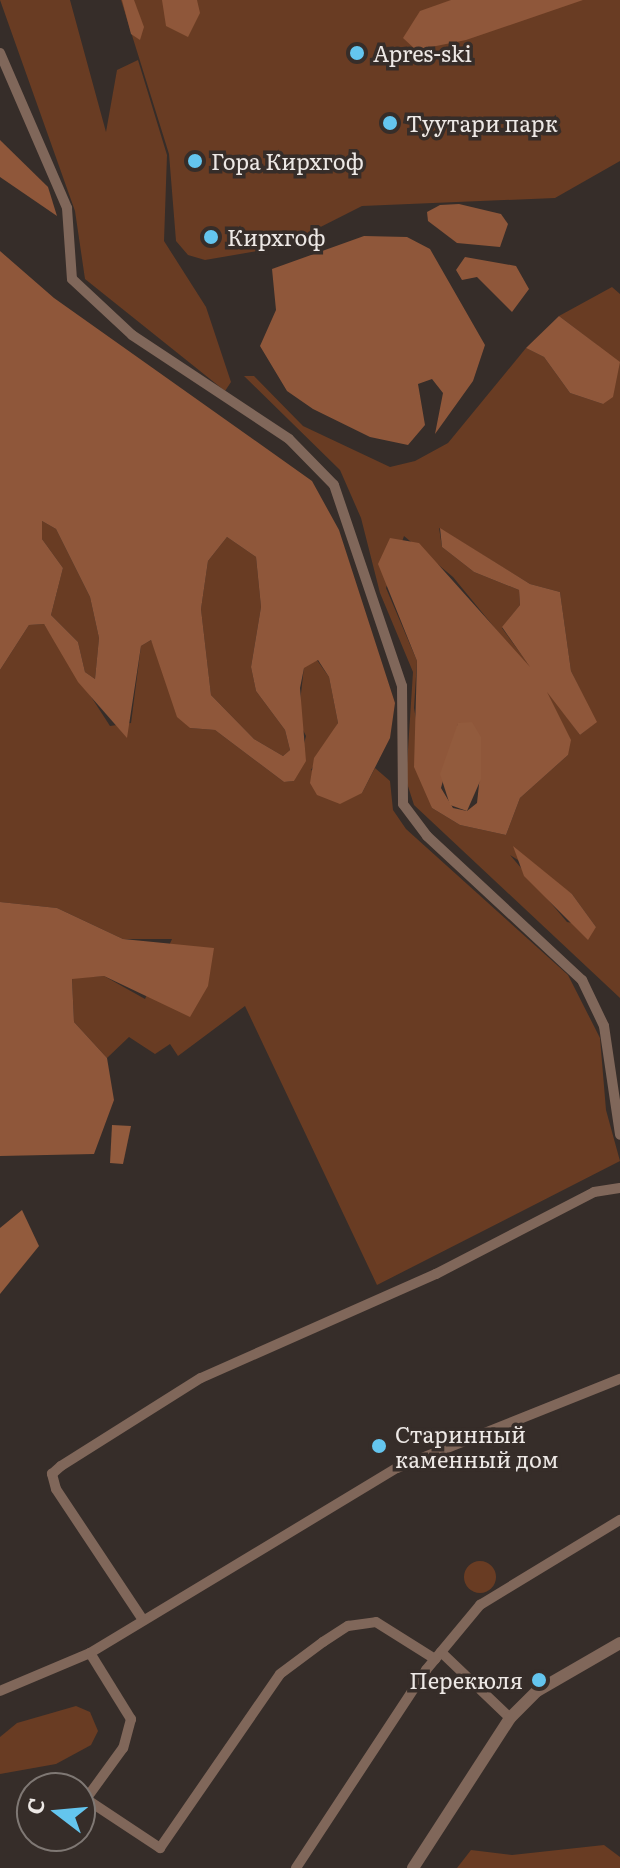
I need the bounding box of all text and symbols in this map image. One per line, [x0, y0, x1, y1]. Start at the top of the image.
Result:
place label: Apres-ski [373, 40, 472, 66]
marker: Apres-ski [348, 44, 366, 62]
place label: Туутари парк [406, 110, 558, 136]
marker: Туутари парк [381, 114, 399, 132]
place label: Гора Кирхгоф [211, 148, 364, 174]
marker: Гора Кирхгоф [186, 152, 204, 170]
place label: Кирхгоф [227, 224, 326, 250]
marker: Кирхгоф [202, 228, 220, 246]
place label: Старинный каменный дом [395, 1420, 559, 1472]
marker: Старинный каменный дом [370, 1437, 388, 1455]
place label: Перекюля [409, 1667, 523, 1693]
marker: Перекюля [530, 1671, 548, 1689]
north arrow [16, 1772, 96, 1852]
text: С [16, 1794, 52, 1818]

